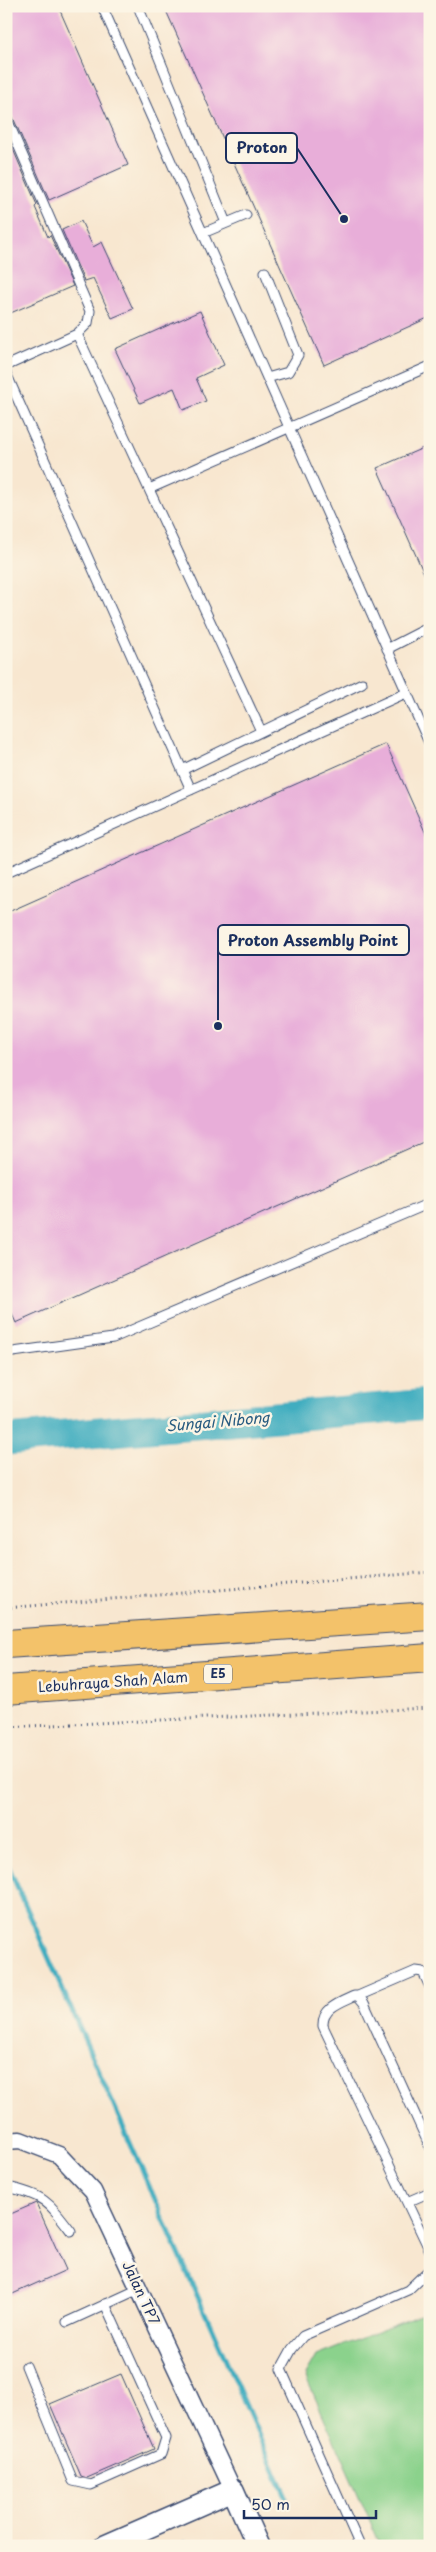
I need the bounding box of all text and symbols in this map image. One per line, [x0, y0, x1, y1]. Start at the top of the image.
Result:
callout: Proton [226, 133, 297, 163]
text: Proton [237, 135, 287, 158]
callout: Proton Assembly Point [218, 925, 409, 955]
text: Proton Assembly Point [228, 928, 398, 951]
water label: Sungai Nibong [165, 1404, 272, 1436]
road number: E5 [204, 1665, 232, 1684]
street label: Lebuhraya Shah Alam [37, 1666, 189, 1697]
street label: Jalan TP7 [117, 2257, 165, 2328]
scale bar [244, 2487, 376, 2519]
text: 50 m [251, 2492, 290, 2515]

